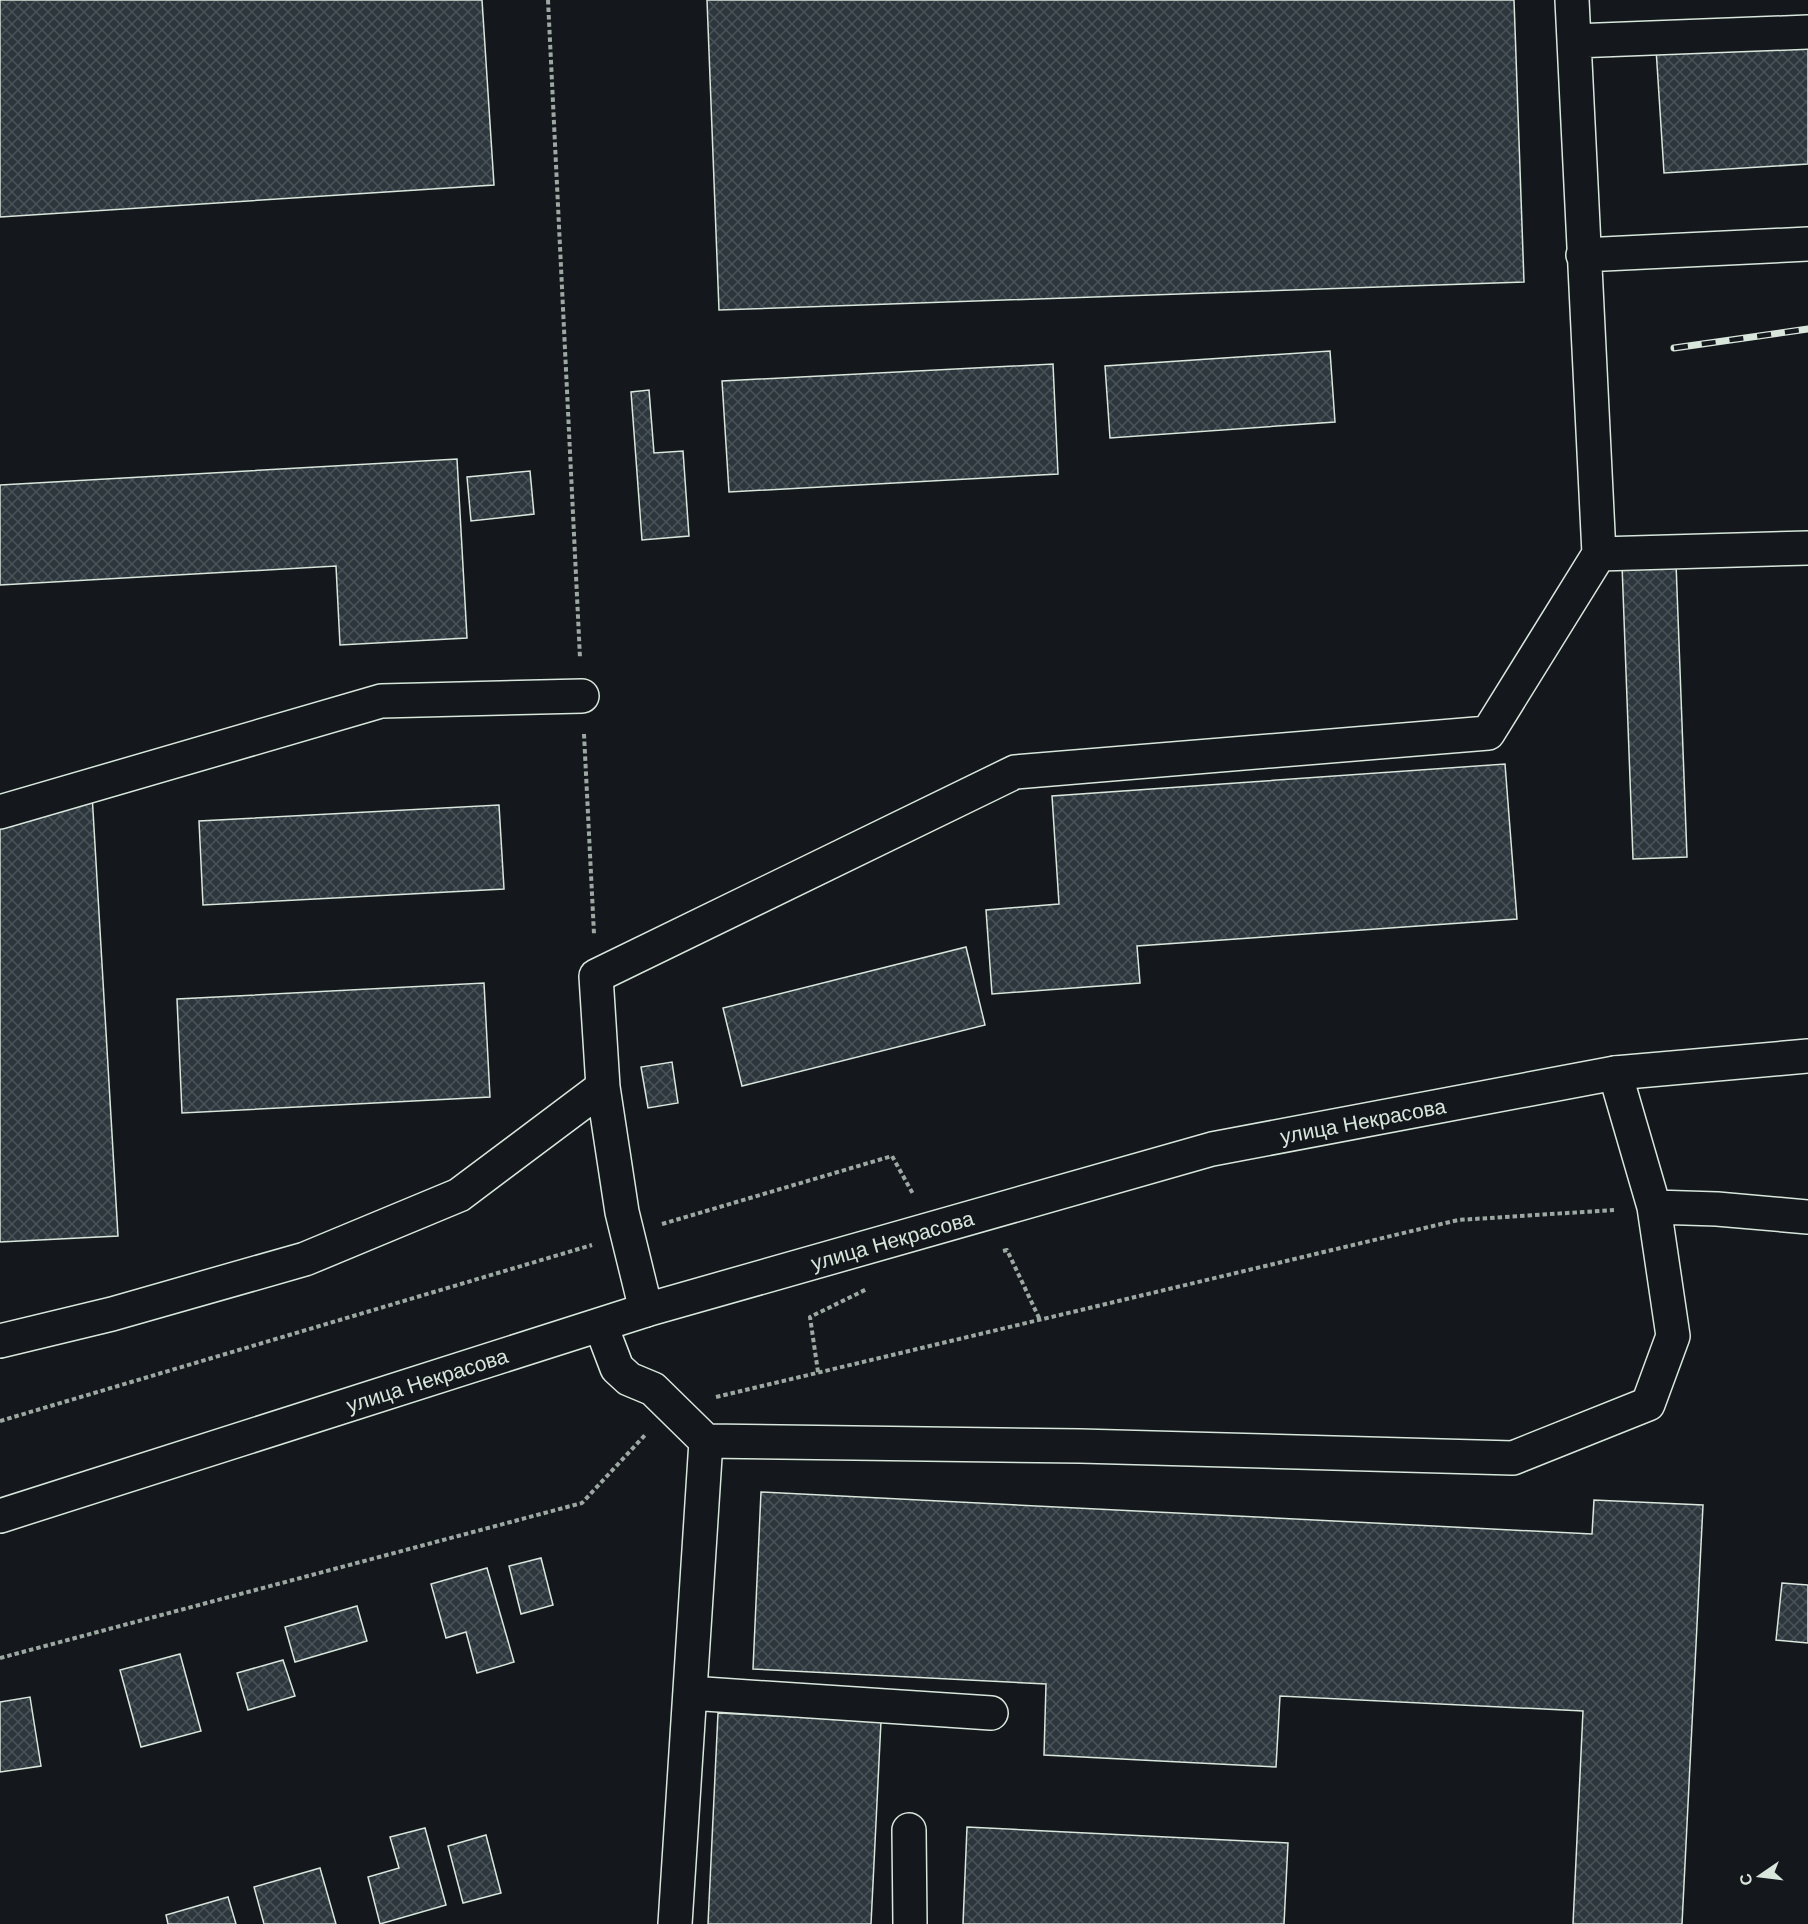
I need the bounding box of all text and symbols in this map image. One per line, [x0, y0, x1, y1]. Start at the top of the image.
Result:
street label: улица Некрасова [1278, 1094, 1448, 1147]
street label: улица Некрасова [808, 1206, 976, 1274]
street label: улица Некрасова [343, 1343, 511, 1416]
north arrow [1730, 1846, 1790, 1906]
text: С [1736, 1871, 1756, 1887]

